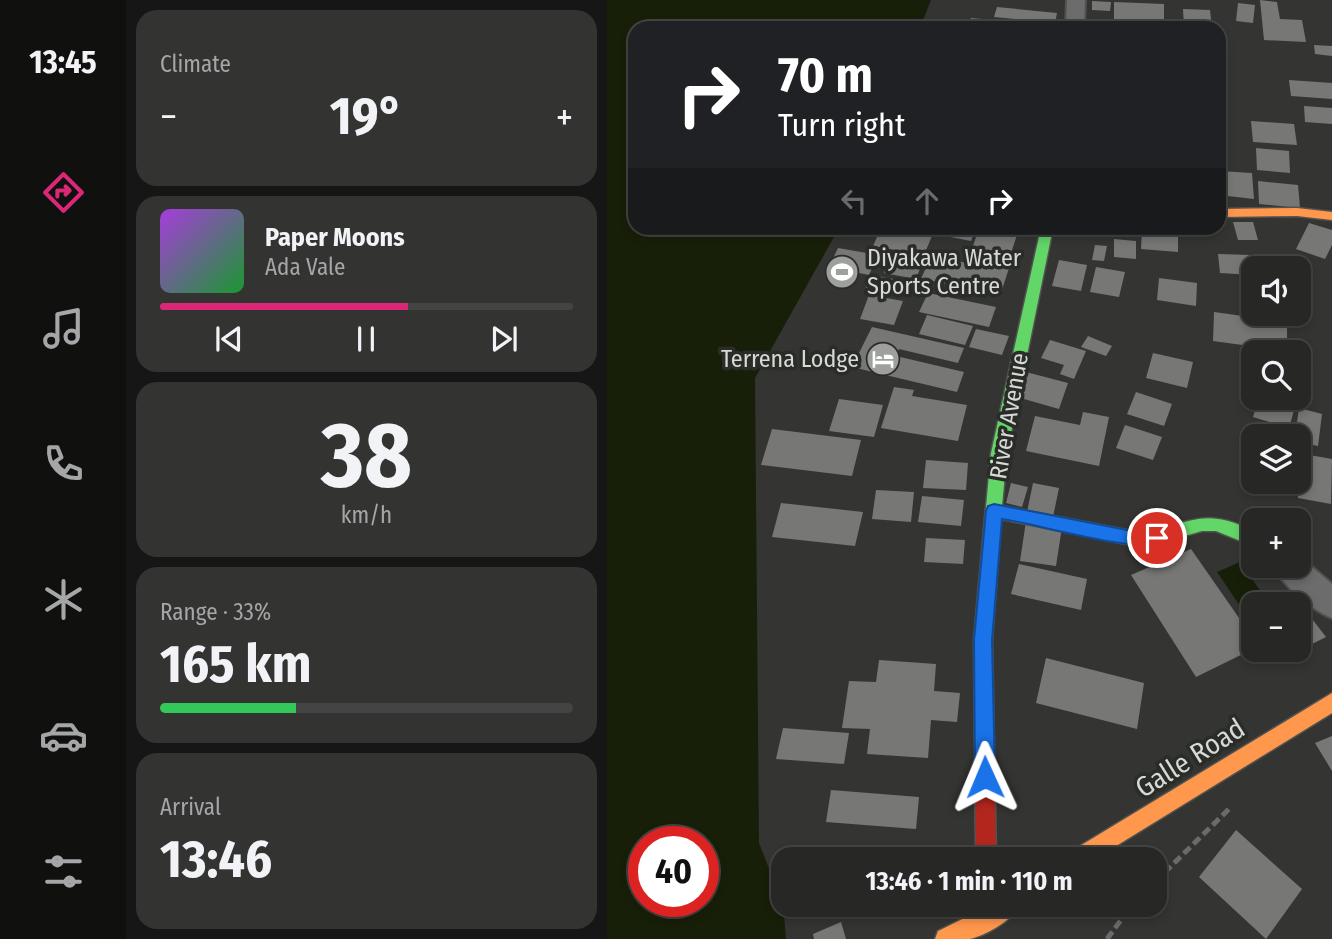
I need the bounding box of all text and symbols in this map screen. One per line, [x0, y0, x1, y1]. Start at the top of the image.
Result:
text: 13:45 [29, 43, 97, 81]
text: 70 m [778, 46, 873, 105]
icon: right [663, 49, 754, 140]
text: Climate [160, 50, 231, 78]
text: 19° [330, 85, 403, 148]
text: − [160, 94, 177, 140]
text: + [556, 94, 573, 140]
text: Turn right [778, 106, 905, 144]
icon: directions [39, 168, 88, 217]
icon: left [835, 182, 873, 220]
icon: ahead [908, 182, 946, 220]
icon: right [981, 182, 1019, 220]
text: Paper Moons [265, 222, 405, 253]
place label: Diyakawa Water Sports Centre [867, 244, 1022, 300]
text: Ada Vale [265, 253, 345, 281]
sports icon: Diyakawa Water Sports Centre [823, 253, 861, 291]
map controls [1241, 256, 1311, 662]
button: sound [1241, 256, 1311, 326]
icon: music [39, 304, 88, 353]
icon: previous [210, 320, 248, 358]
icon: pause [347, 320, 385, 358]
icon: next [485, 320, 523, 358]
hotel icon: Terrena Lodge [864, 340, 902, 378]
button: search [1241, 340, 1311, 410]
place label: Terrena Lodge [721, 345, 859, 373]
street label: River Avenue [984, 351, 1034, 481]
text: 38 [321, 401, 412, 510]
button: layers [1241, 424, 1311, 494]
icon: phone [39, 439, 88, 488]
text: km/h [341, 501, 392, 529]
pin [1127, 508, 1187, 568]
button: + [1241, 508, 1311, 578]
icon: arrive [1138, 519, 1176, 557]
icon: climate [39, 575, 88, 624]
button: − [1241, 592, 1311, 662]
text: Range · 33% [160, 598, 271, 626]
text: 165 km [160, 633, 311, 696]
icon: car [39, 711, 88, 760]
street label: Galle Road [1129, 712, 1251, 804]
position arrow [948, 740, 1022, 814]
text: Arrival [160, 793, 221, 821]
speed limit sign: 40 [628, 826, 719, 917]
text: 13:46 [160, 828, 272, 891]
icon: filters [39, 847, 88, 896]
text: 13:46 · 1 min · 110 m [865, 866, 1073, 897]

